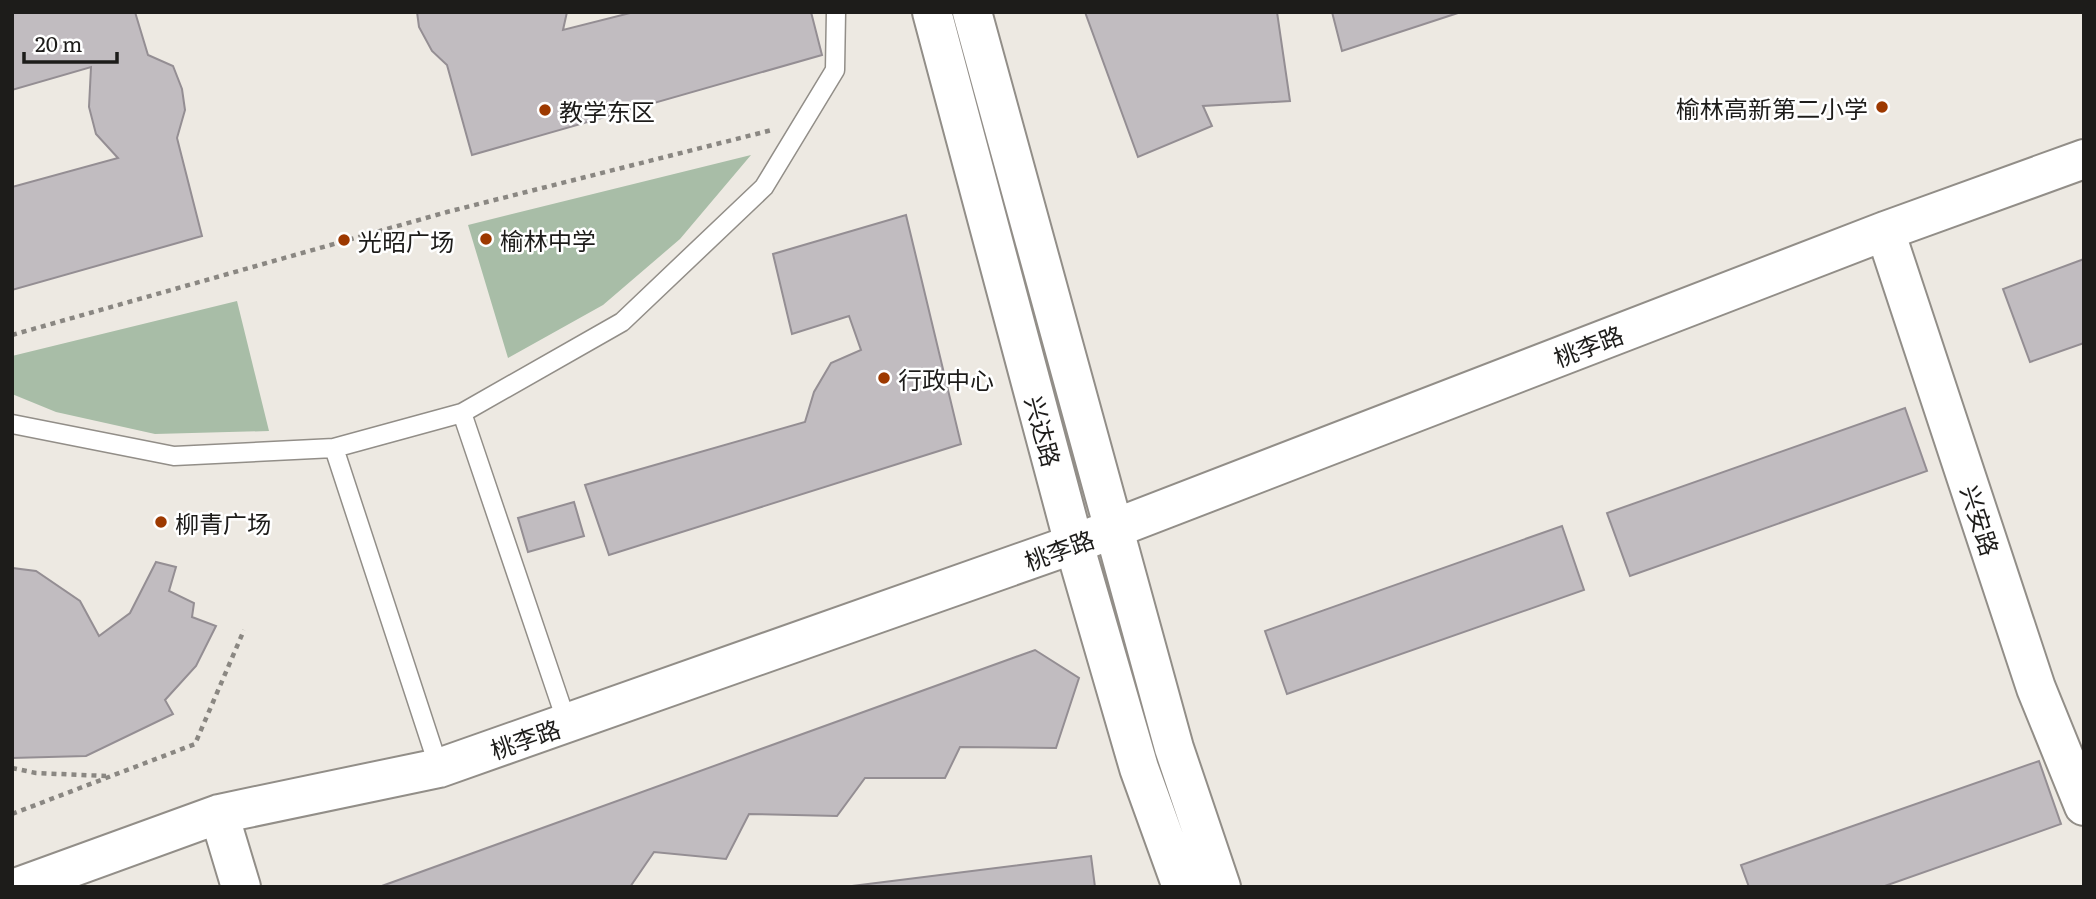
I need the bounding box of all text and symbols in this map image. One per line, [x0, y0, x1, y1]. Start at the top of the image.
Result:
scale bar [24, 21, 117, 65]
text: 20 m [35, 27, 82, 58]
place label: 榆林高新第二小学 [1676, 90, 1868, 125]
place label: 教学东区 [559, 93, 655, 128]
marker: 榆林高新第二小学 [1874, 99, 1890, 115]
marker: 教学东区 [537, 102, 553, 118]
place label: 榆林中学 [500, 222, 596, 257]
place label: 光昭广场 [358, 223, 454, 258]
marker: 榆林中学 [478, 231, 494, 247]
marker: 光昭广场 [336, 232, 352, 248]
street label: 桃李路 [1548, 316, 1628, 374]
place label: 行政中心 [898, 361, 994, 396]
marker: 行政中心 [876, 370, 892, 386]
street label: 兴达路 [1018, 392, 1070, 470]
street label: 兴安路 [1953, 480, 2009, 560]
place label: 柳青广场 [175, 505, 271, 540]
marker: 柳青广场 [153, 514, 169, 530]
street label: 桃李路 [1019, 520, 1099, 578]
street label: 桃李路 [485, 710, 565, 766]

